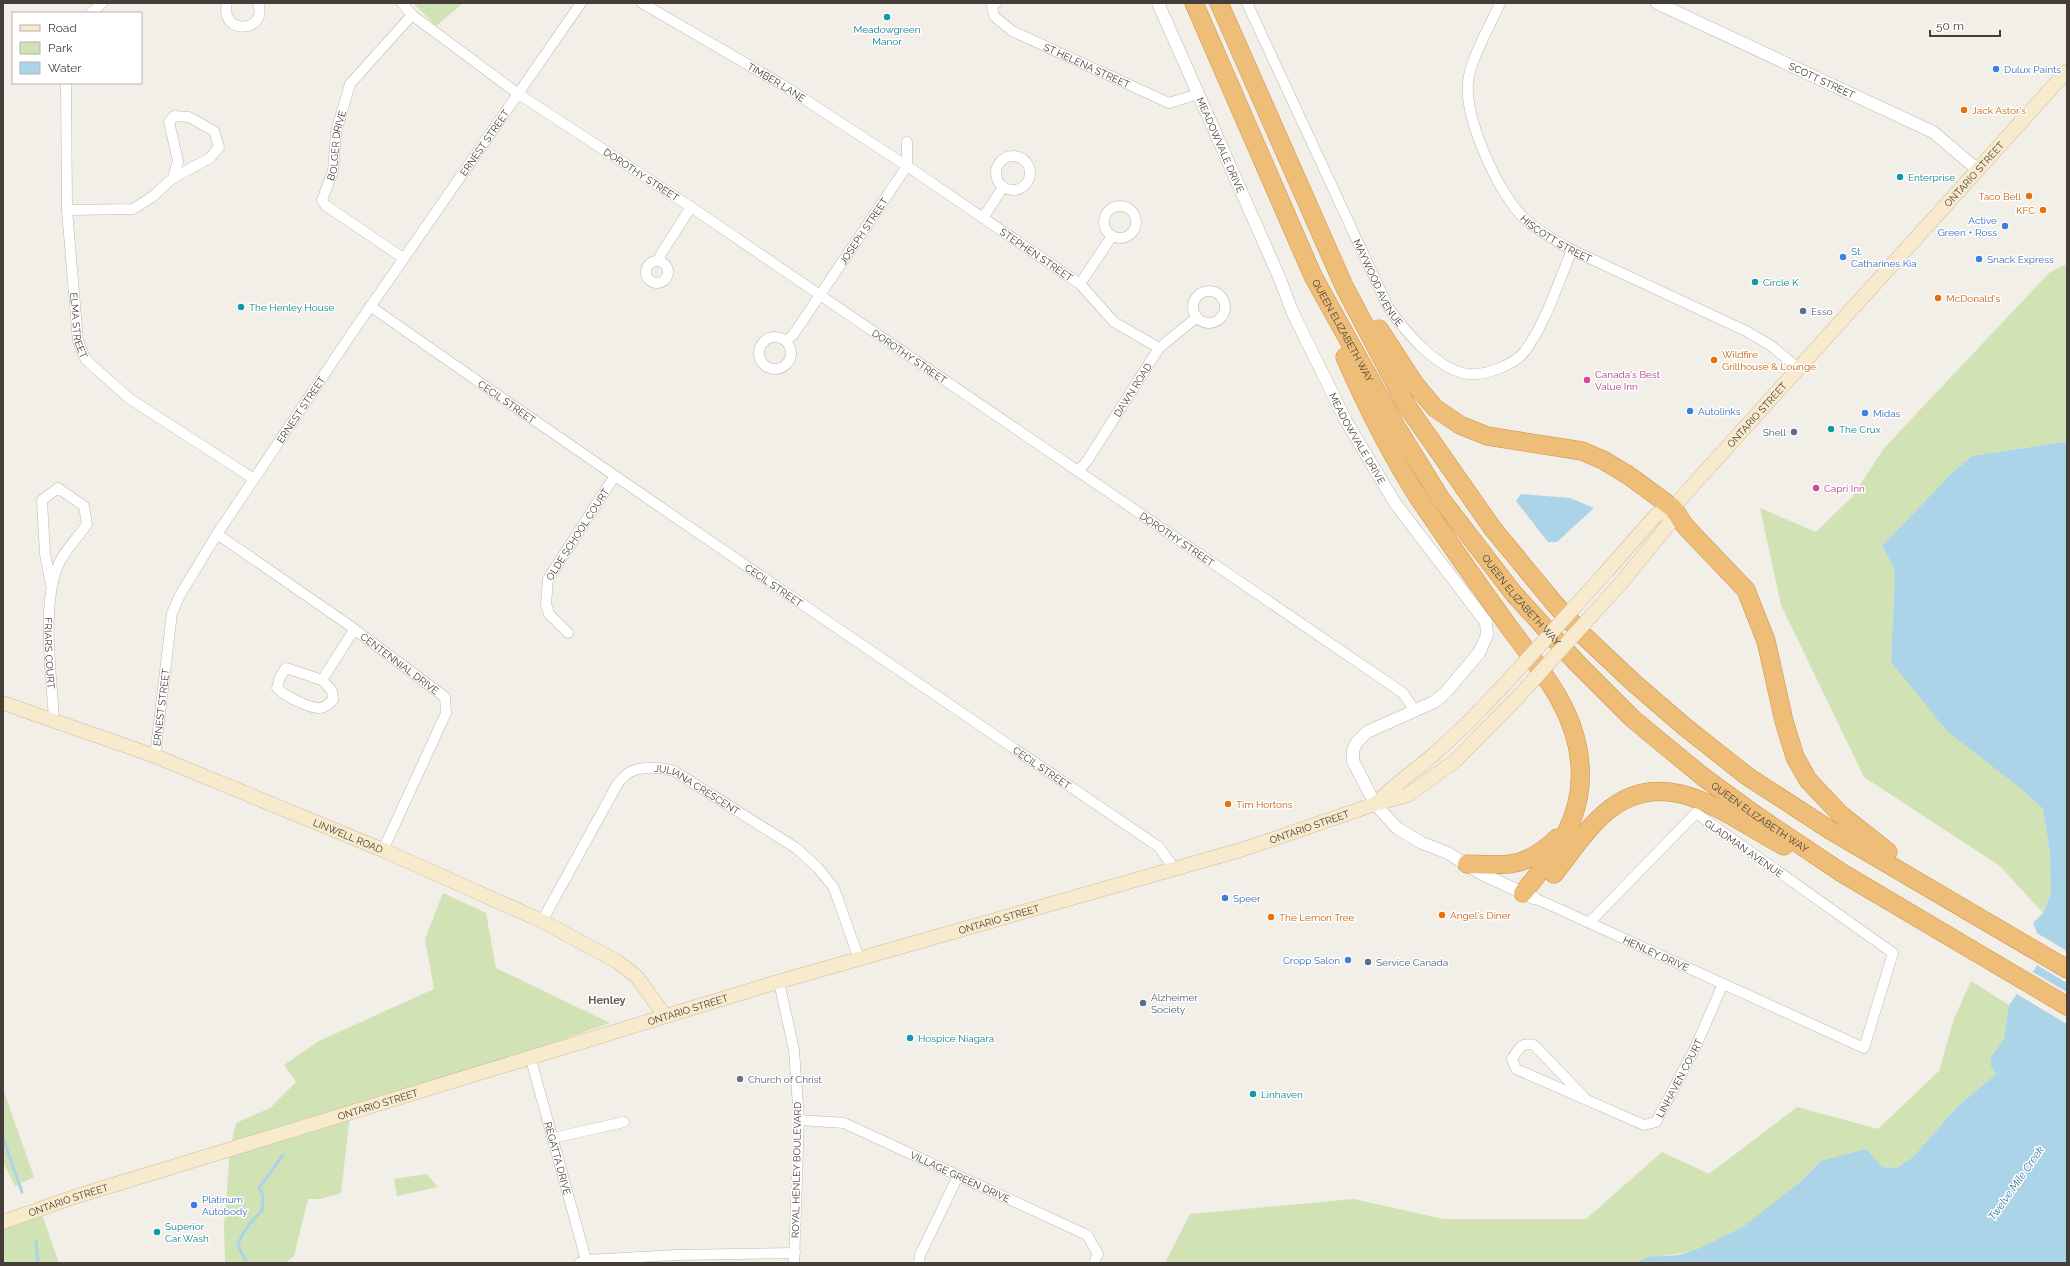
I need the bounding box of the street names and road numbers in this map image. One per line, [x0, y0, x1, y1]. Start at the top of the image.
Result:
street label: ST HELENA STREET [1042, 41, 1132, 90]
street label: SCOTT STREET [1787, 60, 1856, 101]
street label: TIMBER LANE [745, 61, 807, 104]
street label: MEADOWVALE DRIVE [1194, 96, 1246, 194]
street label: ERNEST STREET [458, 108, 511, 178]
street label: BOLGER DRIVE [325, 109, 348, 182]
street label: ONTARIO STREET [1942, 140, 2006, 209]
street label: DOROTHY STREET [601, 146, 681, 203]
street label: JOSEPH STREET [837, 196, 890, 266]
street label: HISCOTT STREET [1518, 213, 1593, 264]
street label: STEPHEN STREET [998, 226, 1075, 283]
street label: MAYWOOD AVENUE [1351, 238, 1405, 328]
street label: QUEEN ELIZABETH WAY [1310, 277, 1376, 384]
street label: ELMA STREET [68, 292, 90, 360]
street label: DOROTHY STREET [870, 327, 949, 386]
street label: DAWN ROAD [1112, 361, 1154, 419]
street label: ERNEST STREET [275, 374, 327, 445]
street label: CECIL STREET [476, 378, 538, 426]
street label: ONTARIO STREET [1725, 380, 1789, 450]
street label: MEADOWVALE DRIVE [1327, 391, 1387, 486]
street label: OLDE SCHOOL COURT [544, 486, 611, 582]
street label: DOROTHY STREET [1138, 510, 1216, 568]
street label: QUEEN ELIZABETH WAY [1480, 552, 1563, 648]
street label: CECIL STREET [743, 562, 805, 609]
street label: FRIARS COURT [43, 617, 57, 689]
street label: CENTENNIAL DRIVE [358, 631, 441, 696]
street label: ERNEST STREET [151, 668, 171, 747]
street label: CECIL STREET [1011, 744, 1073, 791]
street label: JULIANA CRESCENT [654, 763, 741, 817]
street label: QUEEN ELIZABETH WAY [1709, 780, 1811, 855]
street label: ONTARIO STREET [1268, 808, 1351, 846]
street label: LINWELL ROAD [312, 817, 384, 855]
street label: GLADMAN AVENUE [1703, 817, 1785, 880]
street label: ONTARIO STREET [957, 903, 1041, 936]
street label: HENLEY DRIVE [1621, 934, 1690, 973]
street label: ONTARIO STREET [646, 992, 729, 1027]
street label: LINHAVEN COURT [1654, 1037, 1704, 1119]
street label: ONTARIO STREET [336, 1087, 420, 1122]
street label: ROYAL HENLEY BOULEVARD [790, 1102, 803, 1238]
street label: REGATTA DRIVE [542, 1121, 573, 1196]
street label: VILLAGE GREEN DRIVE [908, 1149, 1012, 1205]
street label: ONTARIO STREET [27, 1182, 110, 1219]

